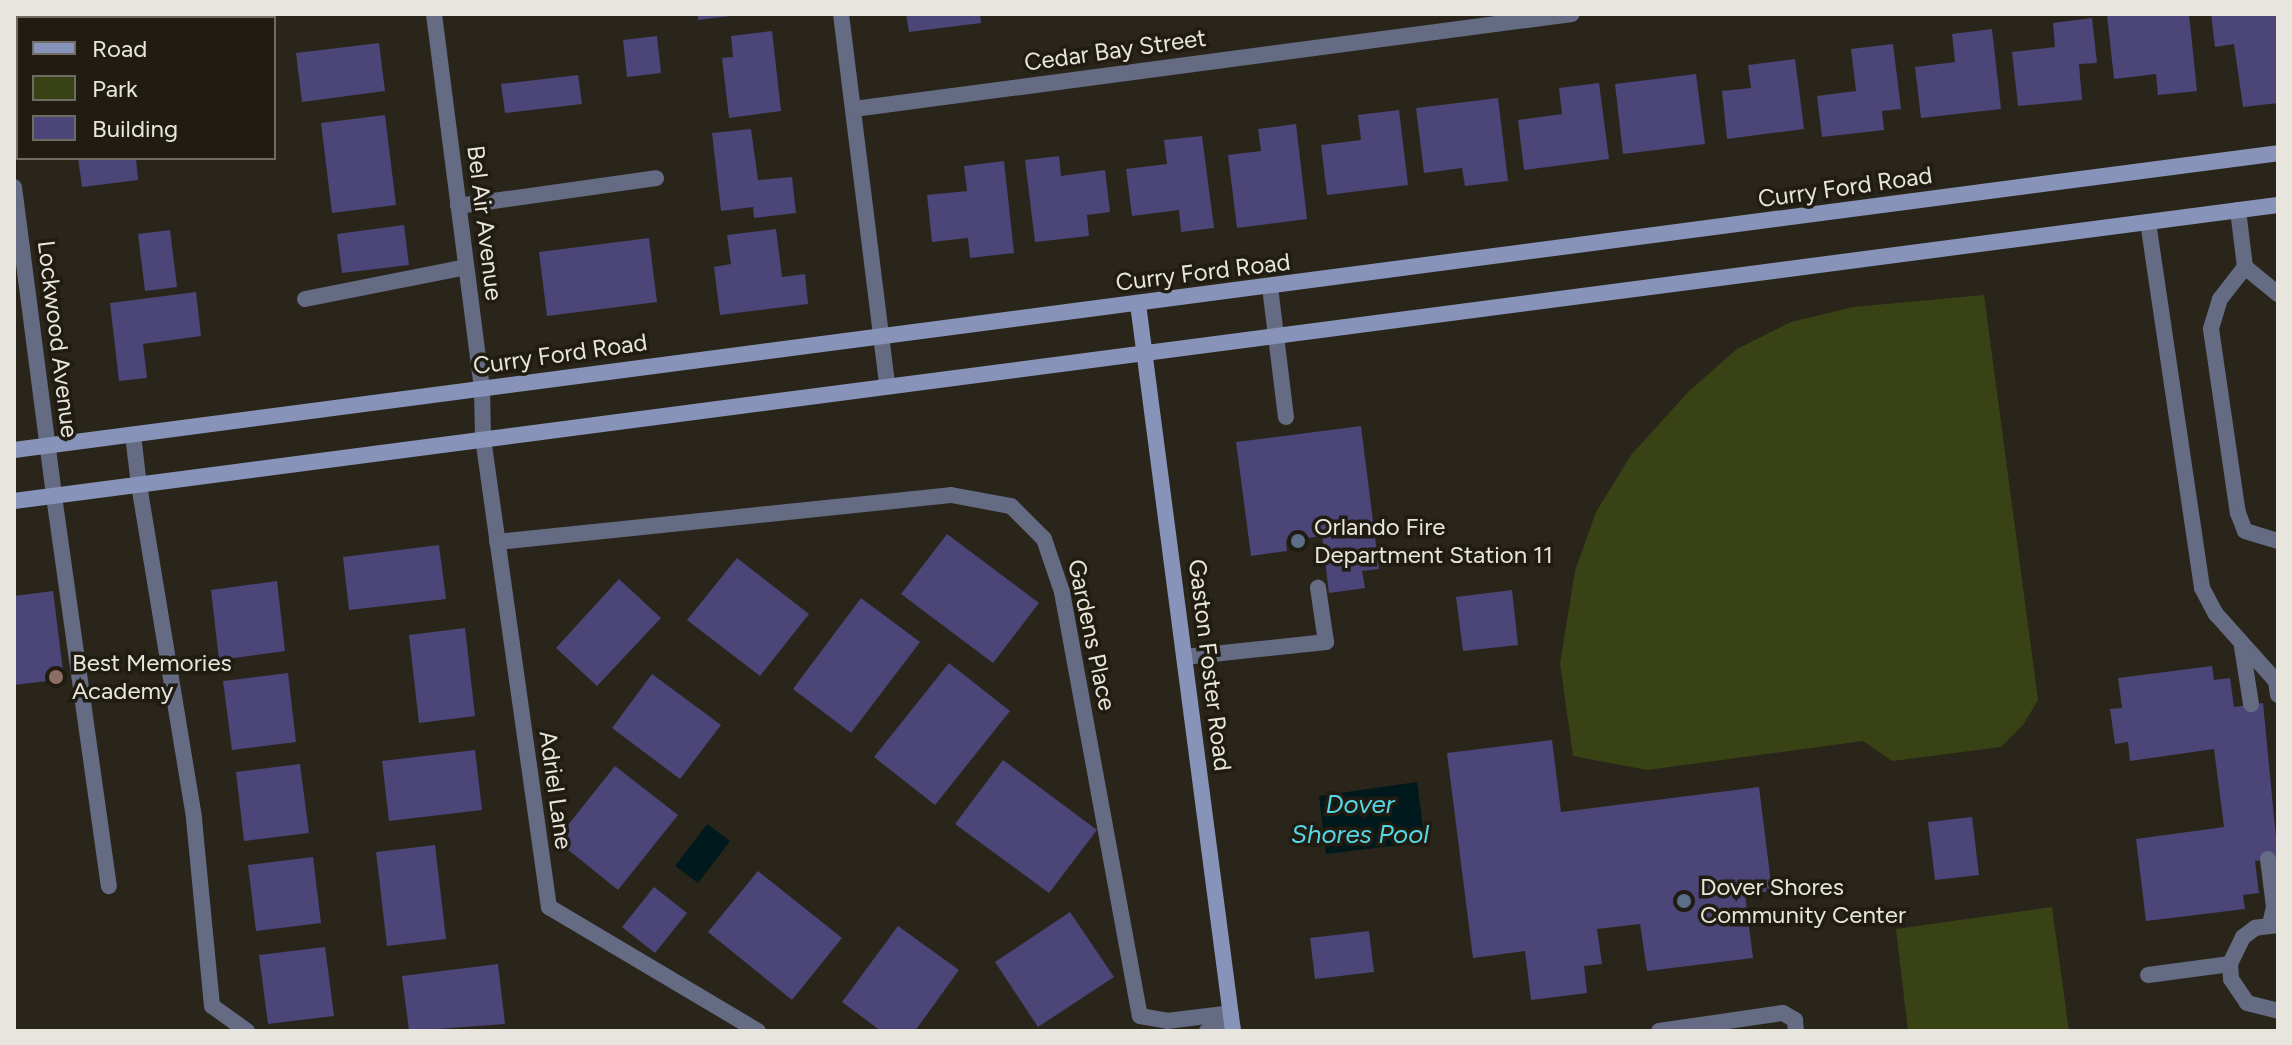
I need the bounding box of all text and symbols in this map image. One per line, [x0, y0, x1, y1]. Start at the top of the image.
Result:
legend [16, 16, 276, 160]
street label: Cedar Bay Street [1022, 23, 1208, 77]
text: Road [92, 34, 147, 63]
text: Park [92, 74, 138, 103]
text: Building [92, 114, 178, 143]
street label: Bel Air Avenue [461, 144, 509, 302]
street label: Curry Ford Road [1756, 161, 1934, 213]
street label: Lockwood Avenue [32, 239, 84, 439]
street label: Curry Ford Road [1114, 247, 1292, 297]
street label: Curry Ford Road [471, 328, 649, 380]
place label: Orlando Fire Department Station 11 [1314, 513, 1553, 569]
marker: Orlando Fire Department Station 11 [1289, 532, 1307, 550]
street label: Gardens Place [1062, 557, 1122, 713]
street label: Gaston Foster Road [1183, 557, 1237, 773]
place label: Best Memories Academy [72, 649, 232, 705]
marker: Best Memories Academy [47, 668, 65, 686]
street label: Adriel Lane [533, 729, 579, 851]
water label: Dover Shores Pool [1291, 789, 1429, 850]
place label: Dover Shores Community Center [1700, 873, 1906, 929]
marker: Dover Shores Community Center [1675, 892, 1693, 910]

